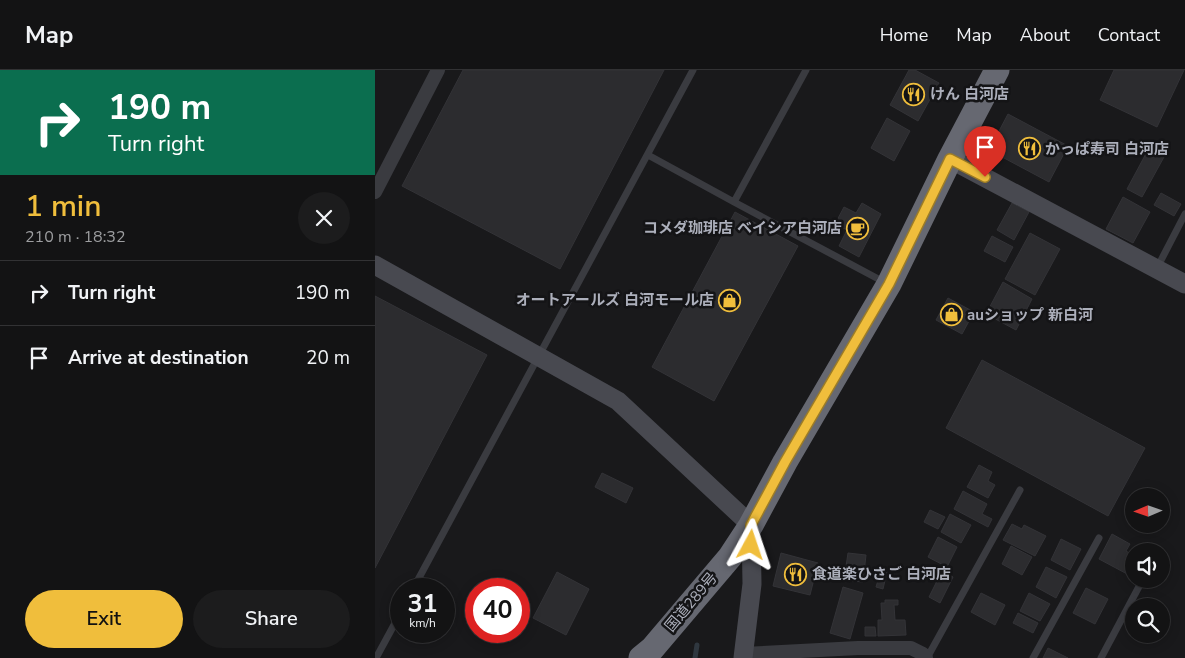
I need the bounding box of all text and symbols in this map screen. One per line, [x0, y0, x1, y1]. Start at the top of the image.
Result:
text: Map [25, 19, 73, 51]
text: Home [880, 23, 928, 47]
text: Map [956, 23, 992, 47]
text: About [1020, 23, 1070, 47]
text: Contact [1098, 23, 1160, 47]
restaurant icon: けん 白河店 [902, 82, 926, 106]
text: 190 m [108, 84, 211, 131]
place label: けん 白河店 [930, 84, 1009, 104]
icon: right [25, 90, 90, 155]
pin [964, 126, 1006, 177]
text: Turn right [108, 129, 204, 159]
icon: arrive [971, 133, 999, 161]
restaurant icon: かっぱ寿司 白河店 [1017, 137, 1041, 161]
place label: かっぱ寿司 白河店 [1045, 139, 1169, 159]
text: 1 min [25, 186, 101, 227]
button: close [298, 192, 350, 244]
cafe icon: コメダ珈琲店 ベイシア白河店 [846, 216, 870, 240]
place label: コメダ珈琲店 ベイシア白河店 [643, 218, 842, 238]
text: 210 m · 18:32 [25, 226, 126, 248]
icon: right [25, 279, 53, 307]
text: Turn right [68, 280, 155, 306]
text: 190 m [295, 280, 350, 306]
shop icon: オートアールズ 白河モール店 [718, 288, 742, 312]
place label: オートアールズ 白河モール店 [516, 290, 714, 310]
shop icon: auショップ 新白河 [939, 303, 963, 327]
place label: auショップ 新白河 [967, 305, 1093, 325]
icon: arrive [25, 344, 53, 372]
text: Arrive at destination [68, 345, 249, 371]
text: 20 m [306, 345, 350, 371]
north arrow [1125, 488, 1170, 532]
map controls [1125, 488, 1170, 643]
position arrow [724, 518, 776, 570]
button: sound [1125, 543, 1170, 588]
restaurant icon: 食道楽ひさご 白河店 [784, 562, 808, 586]
place label: 食道楽ひさご 白河店 [812, 564, 951, 584]
street label: 国道289号 [660, 568, 722, 636]
speed limit sign: 40 [465, 578, 530, 643]
text: 31 [407, 587, 438, 621]
button: Exit [25, 590, 183, 648]
button: Share [193, 590, 350, 648]
button: search [1125, 598, 1170, 643]
text: km/h [409, 615, 436, 631]

